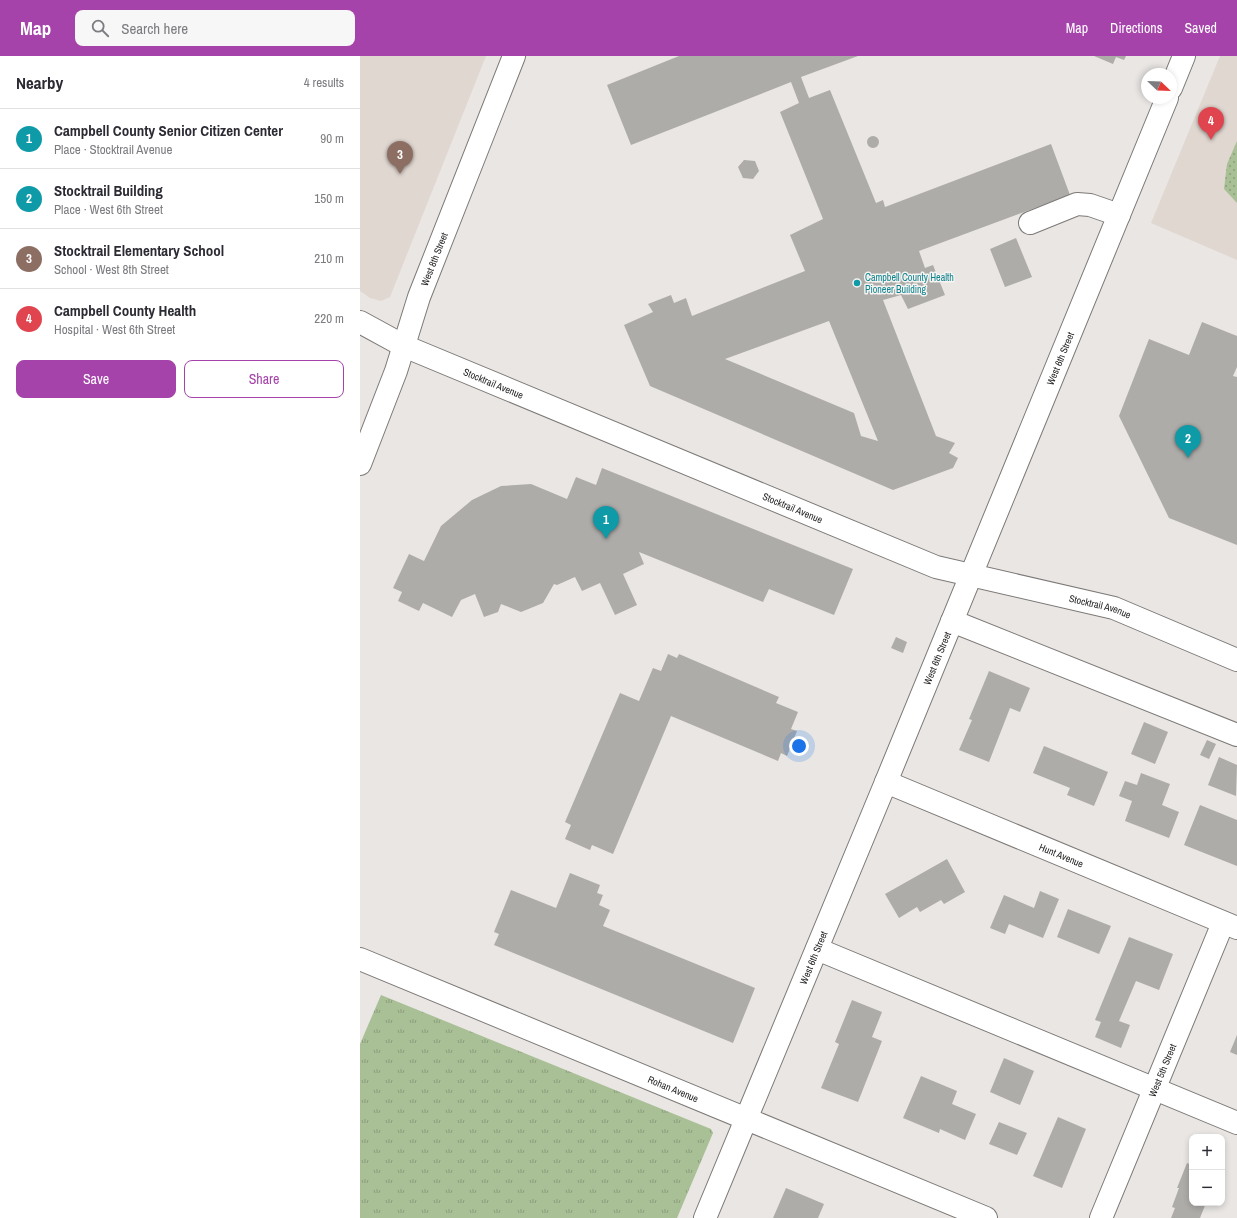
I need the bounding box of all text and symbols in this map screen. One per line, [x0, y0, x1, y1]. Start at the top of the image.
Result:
search box [75, 10, 355, 46]
text: Map [20, 15, 51, 41]
icon: search [89, 17, 111, 39]
text: Search here [121, 18, 188, 39]
text: Map [1066, 19, 1088, 37]
text: Directions [1110, 19, 1162, 37]
text: Saved [1184, 19, 1217, 37]
north arrow [1141, 68, 1177, 104]
text: Nearby [16, 71, 63, 94]
text: 4 results [304, 74, 344, 91]
pin: 4 [1198, 107, 1224, 140]
text: Campbell County Senior Citizen Center [54, 120, 283, 141]
text: 1 [26, 130, 32, 147]
text: 90 m [320, 130, 344, 147]
text: Place · Stocktrail Avenue [54, 141, 172, 158]
pin: 3 [387, 141, 413, 174]
text: Stocktrail Building [54, 180, 163, 201]
text: 2 [26, 190, 32, 207]
text: 150 m [314, 190, 344, 207]
text: Place · West 6th Street [54, 201, 163, 218]
street label: West 8th Street [418, 230, 451, 288]
text: Stocktrail Elementary School [54, 240, 224, 261]
text: 3 [26, 250, 32, 267]
text: 210 m [314, 250, 344, 267]
text: School · West 8th Street [54, 261, 169, 278]
place label: Campbell County Health Pioneer Building [865, 271, 954, 296]
marker: Campbell County Health Pioneer Building [852, 278, 862, 288]
text: Campbell County Health [54, 300, 196, 321]
text: 4 [26, 310, 32, 327]
text: 220 m [314, 310, 344, 327]
text: Hospital · West 6th Street [54, 321, 175, 338]
street label: West 6th Street [1044, 329, 1077, 387]
button: Save [16, 360, 176, 398]
button: Share [184, 360, 344, 398]
street label: Stocktrail Avenue [461, 365, 526, 402]
pin: 2 [1175, 425, 1201, 458]
street label: Stocktrail Avenue [761, 490, 825, 526]
pin: 1 [593, 506, 619, 539]
street label: Stocktrail Avenue [1068, 592, 1133, 622]
street label: West 6th Street [921, 629, 954, 687]
your location [789, 736, 809, 756]
street label: Hunt Avenue [1037, 840, 1086, 871]
street label: West 6th Street [797, 929, 831, 986]
street label: West 5th Street [1146, 1041, 1180, 1099]
street label: Rohan Avenue [646, 1073, 701, 1106]
map controls [1189, 1134, 1225, 1206]
button: + [1189, 1134, 1225, 1170]
button: − [1189, 1170, 1225, 1206]

